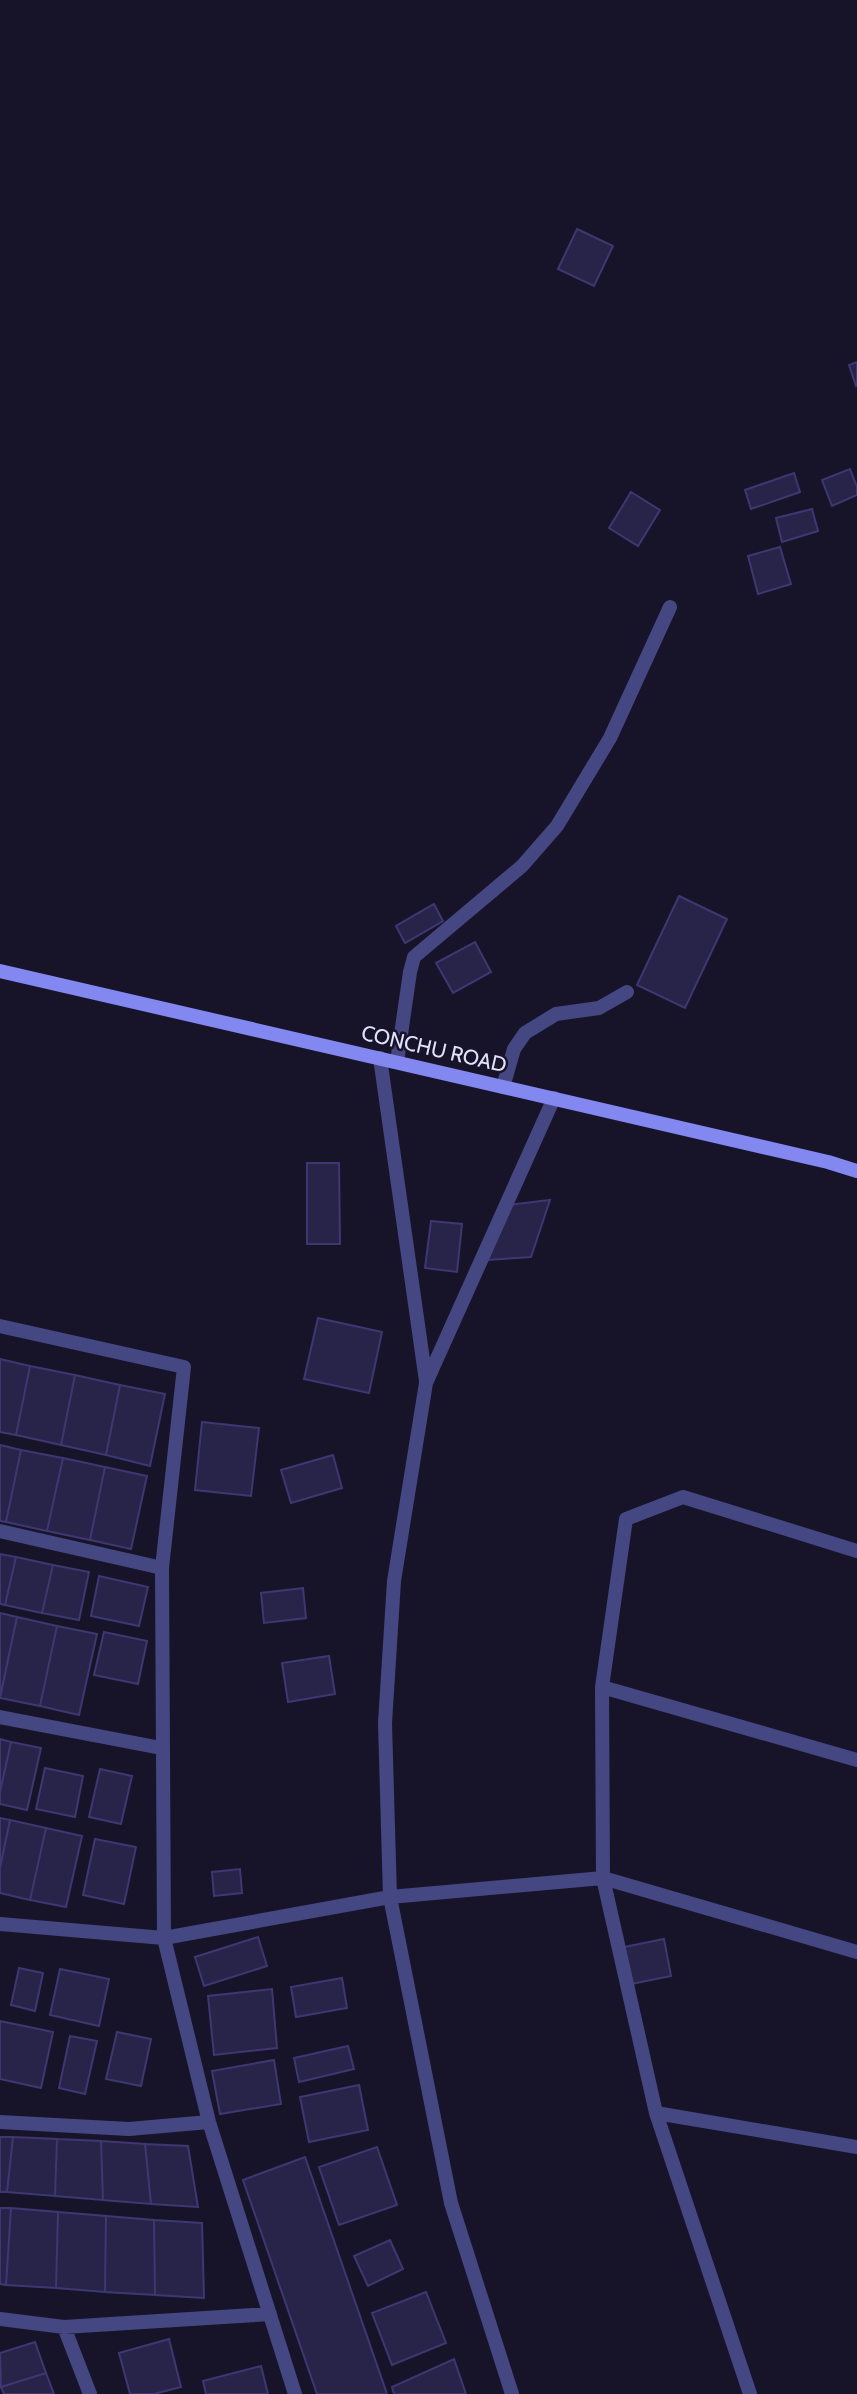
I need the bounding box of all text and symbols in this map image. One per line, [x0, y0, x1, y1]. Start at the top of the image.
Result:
street label: CONCHU ROAD [359, 1020, 509, 1077]

